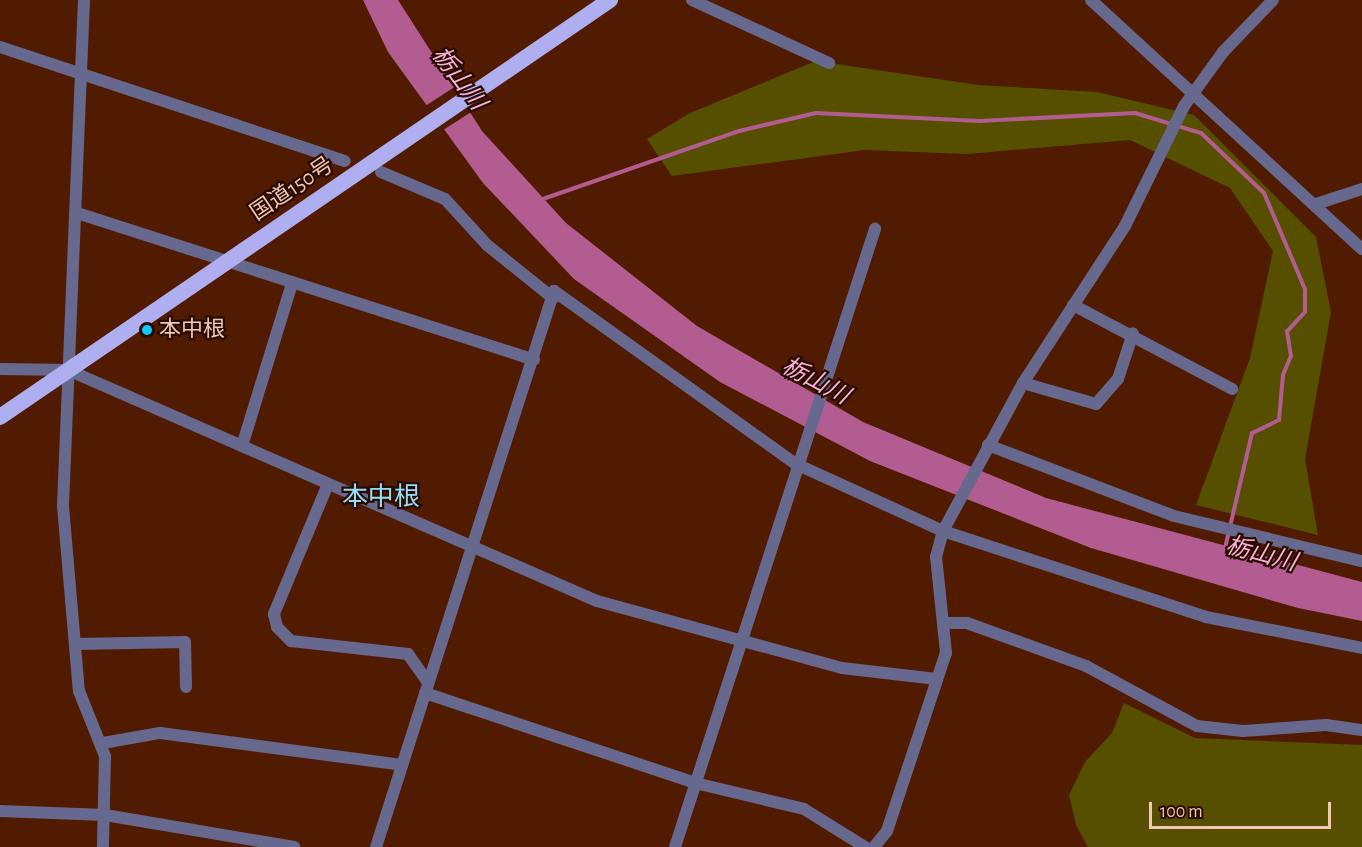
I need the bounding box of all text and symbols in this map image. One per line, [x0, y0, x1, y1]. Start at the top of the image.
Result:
water label: 栃山川 [425, 42, 491, 116]
street label: 国道150号 [245, 152, 339, 226]
place label: 本中根 [159, 317, 225, 343]
marker: 本中根 [140, 323, 154, 337]
water label: 栃山川 [776, 352, 854, 412]
district label: 本中根 [342, 482, 420, 514]
water label: 栃山川 [1222, 532, 1300, 578]
scale bar [1152, 790, 1334, 828]
text: 100 m [1160, 803, 1203, 821]

